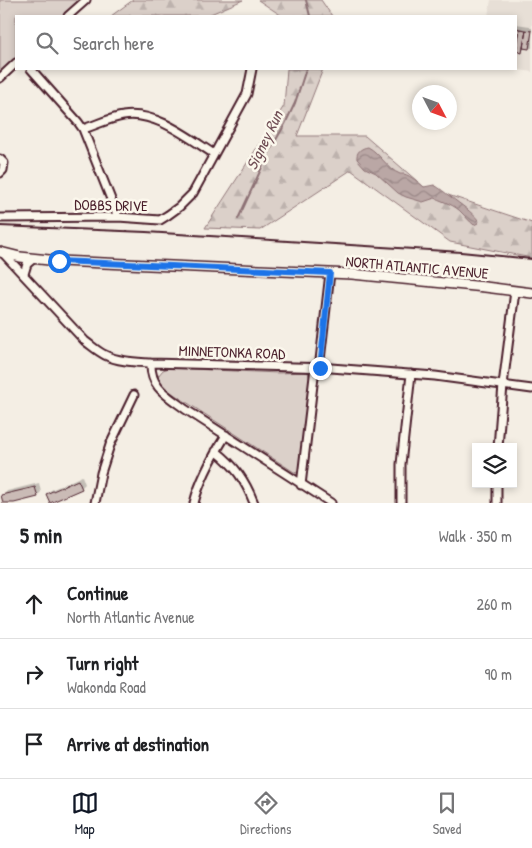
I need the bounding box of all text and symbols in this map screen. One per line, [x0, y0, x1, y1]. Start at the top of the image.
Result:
search box [15, 15, 517, 70]
icon: search [33, 29, 61, 57]
text: Search here [73, 30, 154, 56]
north arrow [412, 85, 457, 130]
water label: Signey Run [240, 105, 288, 173]
street label: DOBBS DRIVE [74, 194, 148, 216]
route start [48, 250, 71, 273]
street label: NORTH ATLANTIC AVENUE [345, 250, 490, 284]
street label: MINNETONKA ROAD [178, 340, 287, 364]
route end [309, 357, 332, 380]
map controls [472, 443, 517, 488]
button: layers [472, 443, 517, 488]
text: 5 min [20, 521, 62, 550]
text: Walk · 350 m [439, 525, 512, 547]
text: Continue [67, 580, 128, 606]
icon: ahead [20, 590, 48, 618]
text: 260 m [476, 593, 512, 615]
text: North Atlantic Avenue [67, 606, 195, 628]
text: Turn right [67, 650, 138, 676]
icon: right [20, 660, 48, 688]
text: 90 m [484, 663, 512, 685]
text: Wakonda Road [67, 676, 146, 698]
icon: arrive [20, 730, 48, 758]
text: Arrive at destination [67, 731, 209, 757]
tab: Map [71, 789, 99, 838]
tab: Directions [240, 789, 291, 838]
tab: Saved [433, 789, 461, 838]

